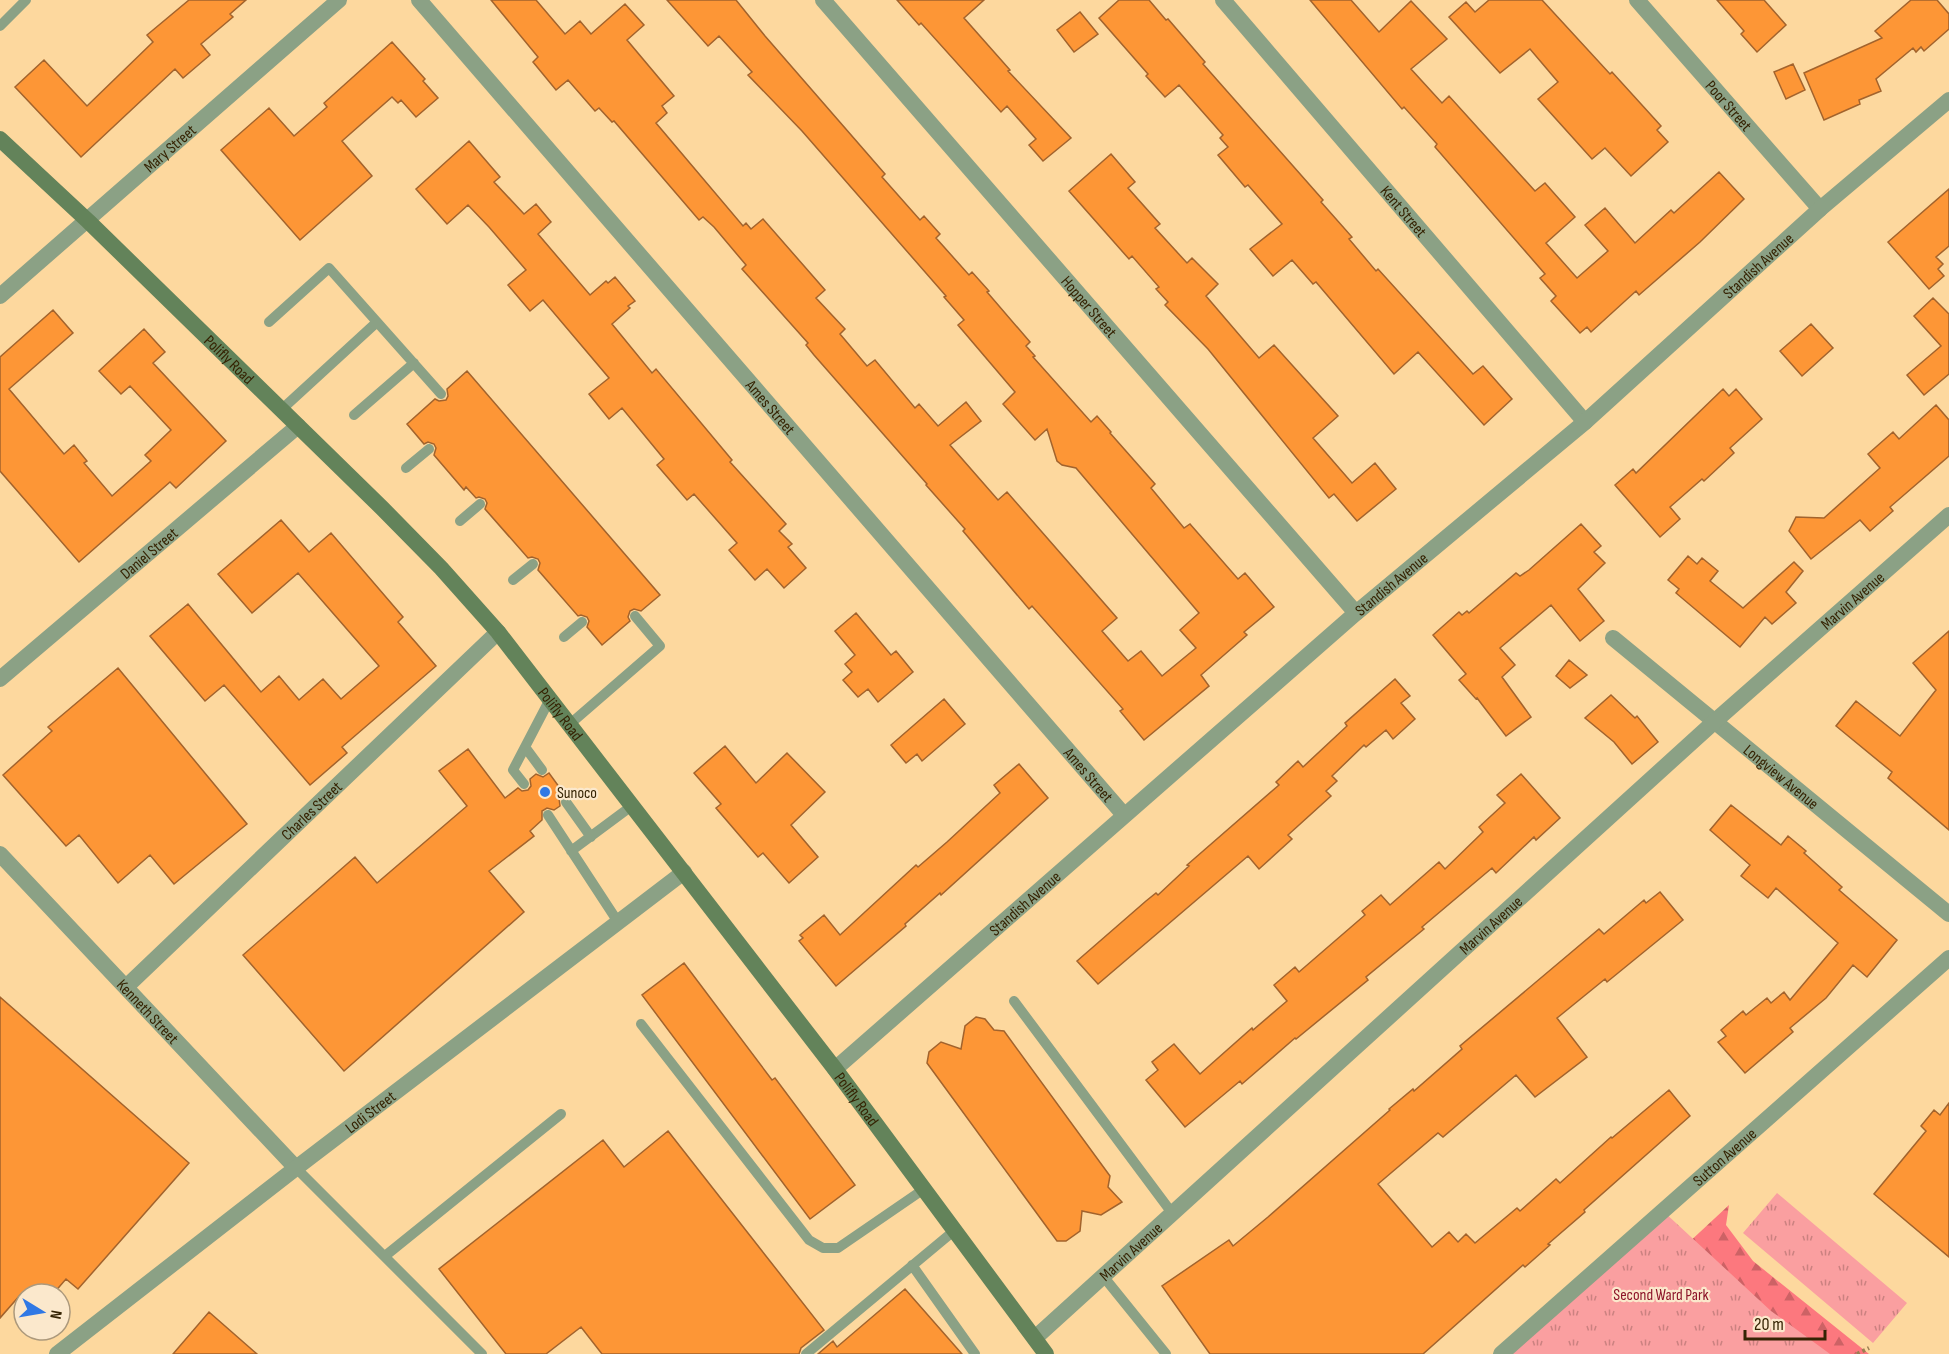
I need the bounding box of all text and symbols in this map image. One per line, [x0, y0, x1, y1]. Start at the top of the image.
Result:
street label: Poor Street [1701, 77, 1755, 136]
street label: Mary Street [141, 121, 201, 177]
street label: Kent Street [1376, 182, 1430, 242]
street label: Standish Avenue [1720, 230, 1798, 303]
street label: Hopper Street [1056, 273, 1120, 342]
street label: Polifly Road [200, 332, 257, 389]
street label: Ames Street [740, 376, 799, 439]
street label: Daniel Street [117, 524, 182, 584]
street label: Standish Avenue [1352, 549, 1432, 621]
street label: Marvin Avenue [1818, 568, 1889, 634]
street label: Polifly Road [533, 684, 586, 745]
street label: Longview Avenue [1739, 741, 1822, 814]
street label: Ames Street [1058, 744, 1117, 807]
street label: Charles Street [278, 778, 347, 845]
place label: Sunoco [557, 784, 597, 803]
marker: Sunoco [538, 785, 552, 799]
street label: Standish Avenue [986, 868, 1065, 941]
street label: Marvin Avenue [1456, 893, 1527, 959]
street label: Kenneth Street [112, 976, 182, 1048]
street label: Polifly Road [830, 1069, 882, 1130]
street label: Lodi Street [342, 1087, 400, 1138]
street label: Sutton Avenue [1690, 1125, 1761, 1191]
street label: Marvin Avenue [1096, 1219, 1167, 1286]
north arrow [12, 1282, 72, 1342]
park label: Second Ward Park [1613, 1286, 1709, 1305]
scale bar [1745, 1303, 1824, 1341]
text: N [45, 1309, 65, 1321]
text: 20 m [1754, 1314, 1784, 1335]

